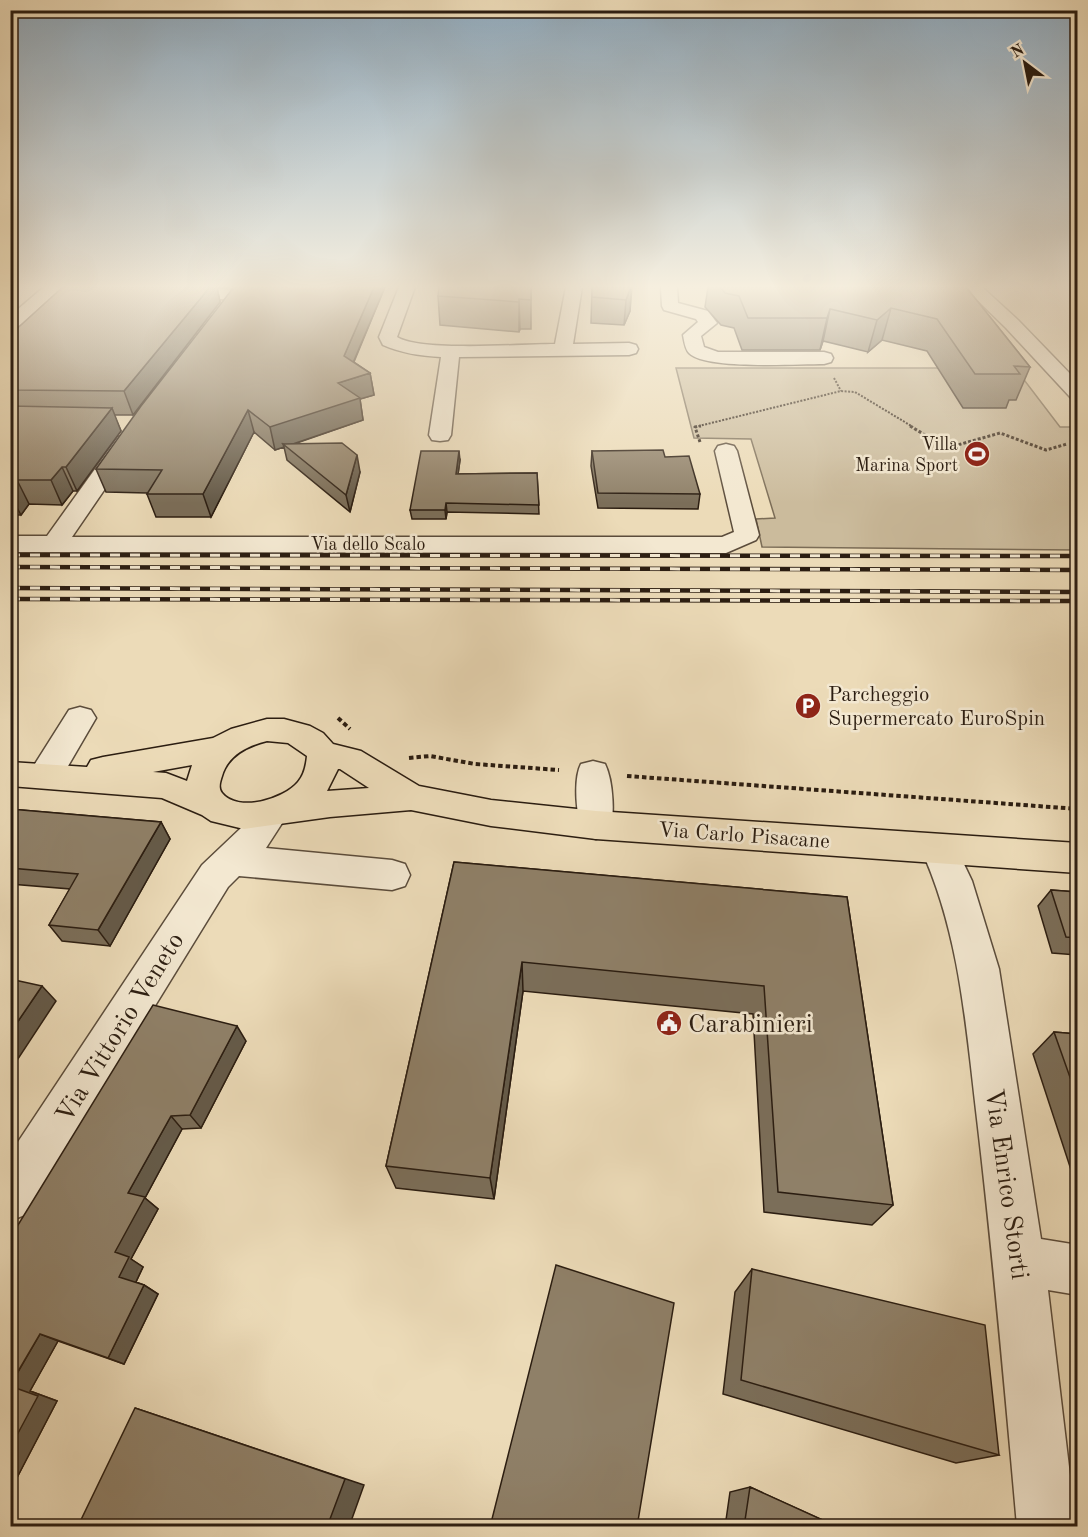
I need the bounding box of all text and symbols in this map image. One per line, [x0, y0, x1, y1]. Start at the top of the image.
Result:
north arrow [995, 33, 1055, 93]
text: N [1009, 42, 1028, 62]
place label: Villa Marina Sport [855, 436, 958, 475]
sports icon: Villa Marina Sport [962, 439, 992, 469]
street label: Via dello Scalo [311, 536, 426, 554]
place label: Parcheggio Supermercato EuroSpin [828, 685, 1045, 730]
parking icon: Parcheggio Supermercato EuroSpin [793, 691, 823, 721]
street label: Via Carlo Pisacane [657, 820, 831, 853]
street label: Via Vittorio Veneto [52, 929, 190, 1128]
public building icon: Carabinieri [654, 1008, 684, 1038]
place label: Carabinieri [688, 1012, 813, 1038]
street label: Via Enrico Storti [980, 1087, 1032, 1281]

